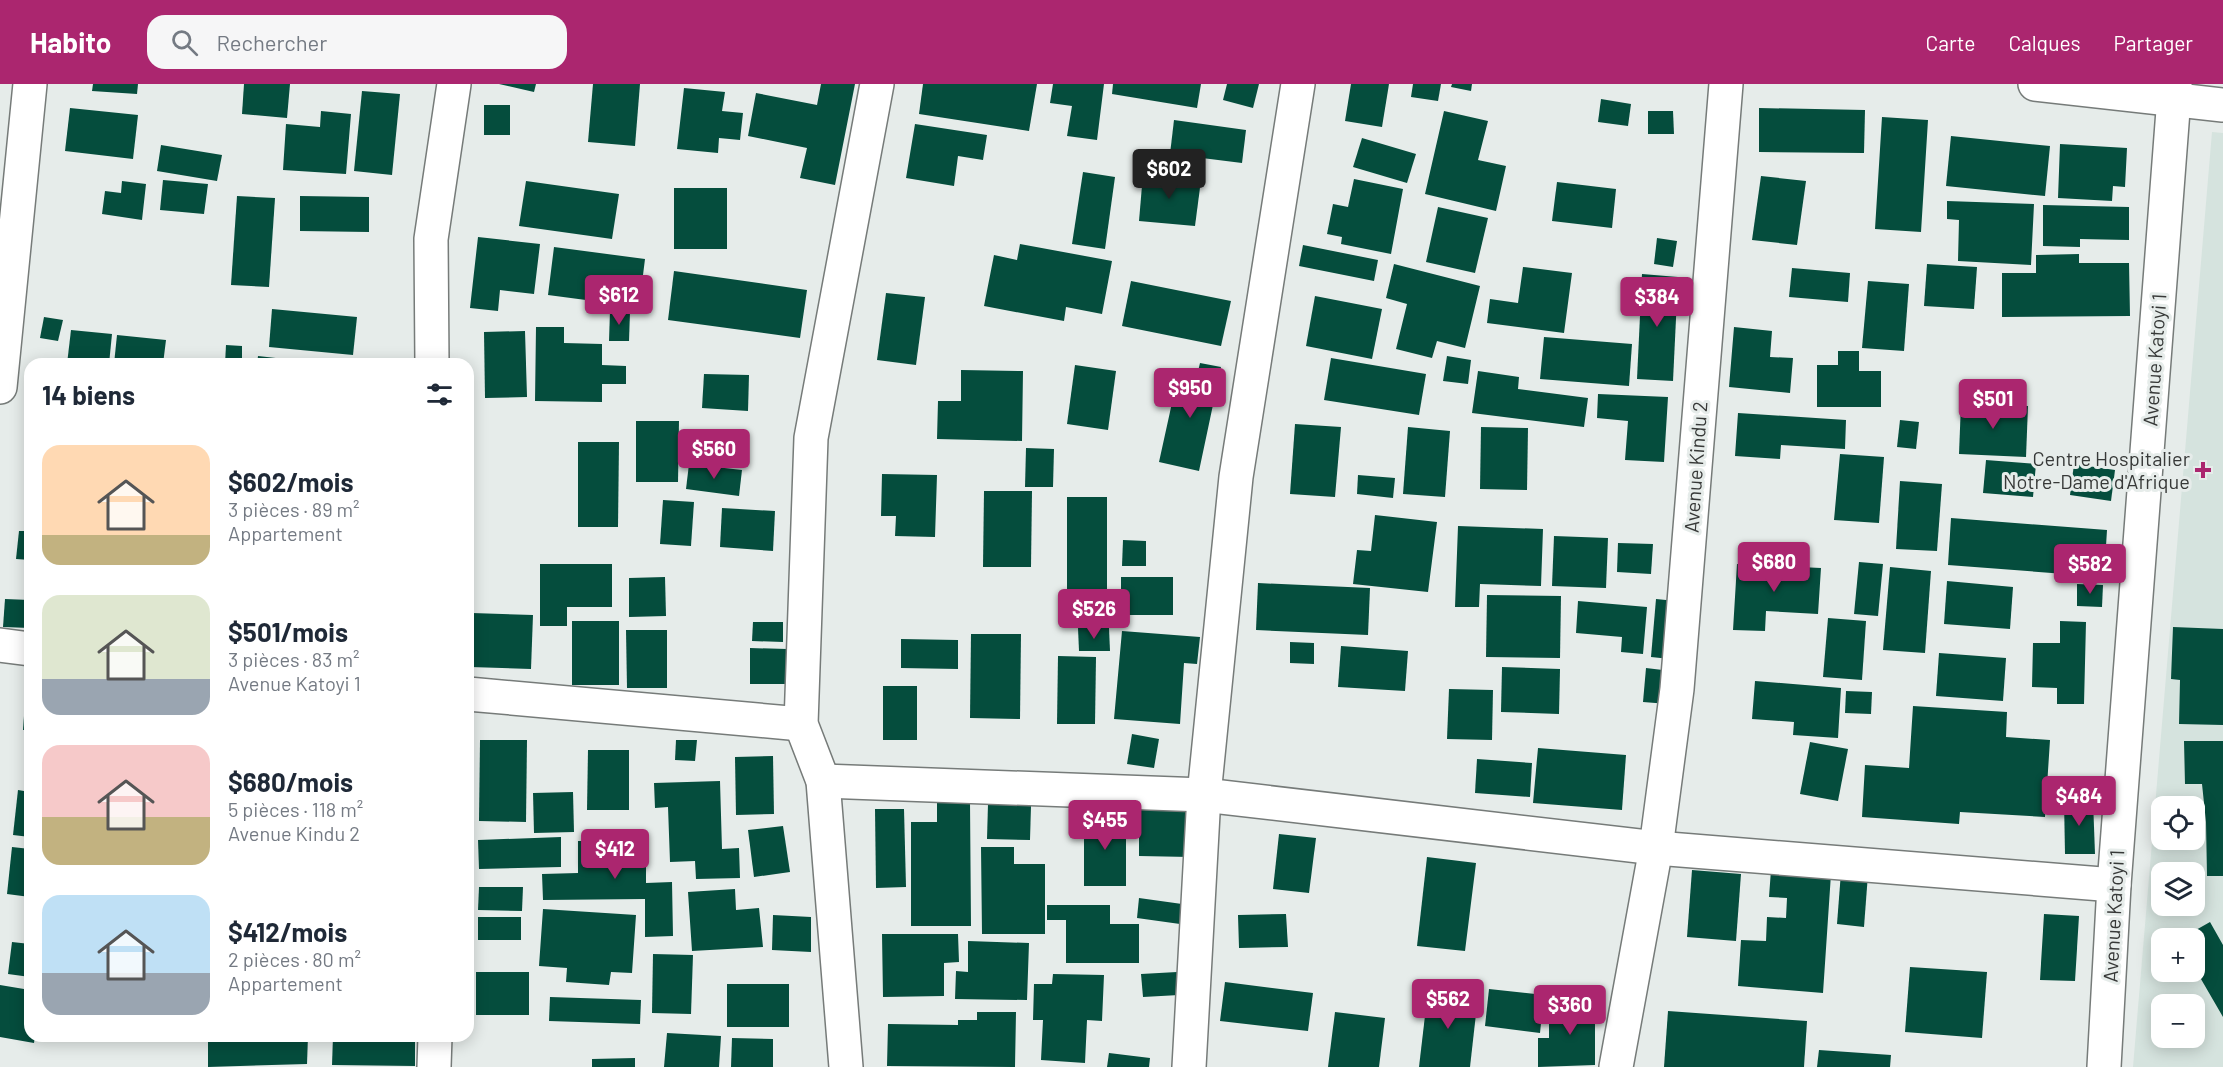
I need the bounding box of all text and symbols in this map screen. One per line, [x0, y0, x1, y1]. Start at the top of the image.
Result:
search box [147, 15, 567, 69]
text: Habito [30, 25, 111, 59]
icon: search [168, 26, 201, 59]
text: Rechercher [216, 29, 327, 55]
text: Carte [1926, 30, 1975, 55]
text: Calques [2008, 30, 2081, 55]
text: Partager [2114, 30, 2193, 55]
pin: $602 [1133, 149, 1205, 200]
text: $602 [1147, 156, 1191, 180]
pin: $612 [583, 275, 655, 326]
pin: $384 [1621, 277, 1693, 328]
text: $612 [599, 282, 639, 306]
text: $384 [1634, 284, 1680, 308]
street label: Avenue Katoyi 1 [2137, 293, 2171, 427]
pin: $950 [1154, 368, 1226, 419]
text: $950 [1168, 375, 1212, 399]
icon: filters [423, 378, 456, 411]
text: 14 biens [42, 379, 135, 410]
pin: $501 [1957, 379, 2029, 430]
text: $501 [1973, 386, 2013, 410]
street label: Avenue Kindu 2 [1678, 400, 1712, 534]
pin: $560 [678, 429, 750, 480]
text: $560 [692, 436, 736, 460]
place label: Centre Hospitalier Notre-Dame d'Afrique [2003, 446, 2190, 493]
marker: Centre Hospitalier Notre-Dame d'Afrique [2194, 461, 2212, 479]
text: $602/mois [228, 466, 354, 497]
icon: home [90, 469, 162, 541]
text: 3 pièces · 89 m² [228, 497, 360, 521]
text: Appartement [228, 521, 343, 545]
pin: $680 [1738, 542, 1810, 593]
pin: $582 [2054, 544, 2126, 595]
text: $680 [1752, 549, 1796, 573]
text: $582 [2068, 551, 2112, 575]
pin: $526 [1058, 589, 1130, 640]
text: $526 [1072, 596, 1116, 620]
text: $501/mois [228, 616, 348, 647]
icon: home [90, 619, 162, 691]
text: 3 pièces · 83 m² [228, 647, 360, 671]
text: Avenue Katoyi 1 [228, 671, 361, 695]
text: $680/mois [228, 766, 353, 797]
icon: home [90, 769, 162, 841]
pin: $484 [2043, 776, 2115, 827]
text: $484 [2056, 783, 2102, 807]
map controls [2151, 796, 2205, 1048]
button: locate [2151, 796, 2205, 850]
text: 5 pièces · 118 m² [228, 797, 363, 821]
pin: $455 [1069, 800, 1141, 851]
text: $455 [1082, 807, 1128, 831]
text: Avenue Kindu 2 [228, 821, 360, 845]
pin: $412 [579, 829, 651, 880]
text: $412 [595, 836, 635, 860]
street label: Avenue Katoyi 1 [2098, 849, 2128, 983]
button: layers [2151, 862, 2205, 916]
text: $412/mois [228, 916, 347, 947]
icon: home [90, 919, 162, 991]
button: + [2151, 928, 2205, 982]
text: 2 pièces · 80 m² [228, 947, 361, 971]
text: Appartement [228, 971, 343, 995]
pin: $562 [1412, 979, 1484, 1030]
pin: $360 [1534, 985, 1606, 1036]
text: $562 [1426, 986, 1470, 1010]
text: $360 [1548, 992, 1592, 1016]
button: − [2151, 994, 2205, 1048]

